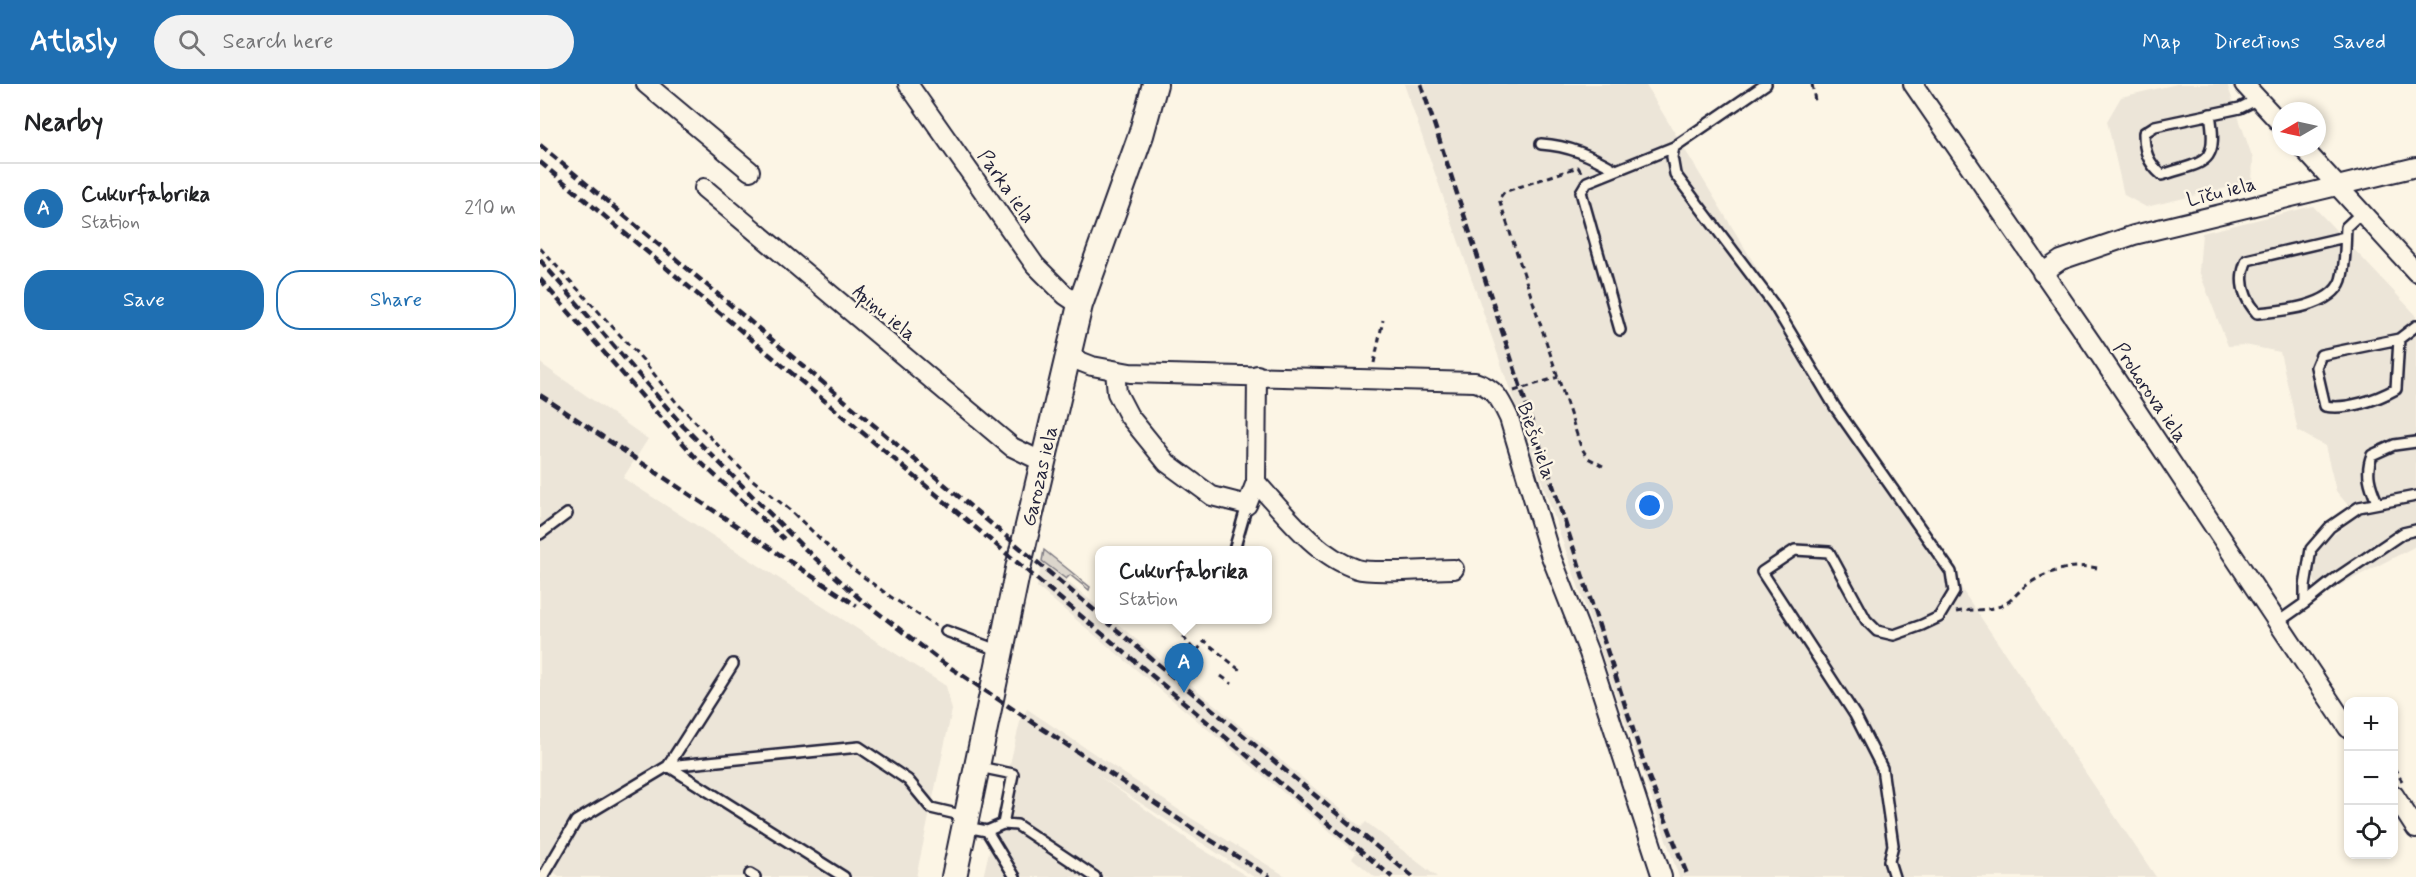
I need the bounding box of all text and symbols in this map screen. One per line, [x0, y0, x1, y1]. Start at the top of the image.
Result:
search box [154, 15, 574, 69]
text: Atlasly [30, 24, 118, 61]
icon: search [175, 26, 208, 59]
text: Search here [223, 28, 333, 56]
text: Map [2142, 28, 2181, 56]
text: Directions [2214, 28, 2300, 56]
text: Saved [2333, 28, 2386, 56]
north arrow [2272, 102, 2326, 156]
text: Nearby [24, 106, 103, 140]
street label: Parka iela [971, 145, 1041, 229]
street label: Līču iela [2184, 171, 2259, 214]
text: Cukurfabrika [81, 181, 210, 209]
text: A [37, 195, 50, 222]
text: 210 m [464, 195, 516, 222]
text: Station [81, 209, 140, 236]
button: Save [24, 270, 264, 330]
button: Share [276, 270, 516, 330]
street label: Apiņu iela [846, 279, 922, 348]
street label: Prohorova iela [2106, 337, 2193, 448]
street label: Biešu iela [1510, 399, 1561, 482]
street label: Garozas iela [1016, 423, 1065, 529]
your location [1635, 491, 1664, 520]
popup [1095, 546, 1272, 624]
text: Cukurfabrika [1119, 558, 1248, 586]
text: Station [1119, 586, 1178, 613]
pin: A [1164, 644, 1204, 693]
map controls [2344, 697, 2398, 859]
button: + [2344, 697, 2398, 751]
button: − [2344, 751, 2398, 805]
button: locate [2344, 805, 2398, 859]

